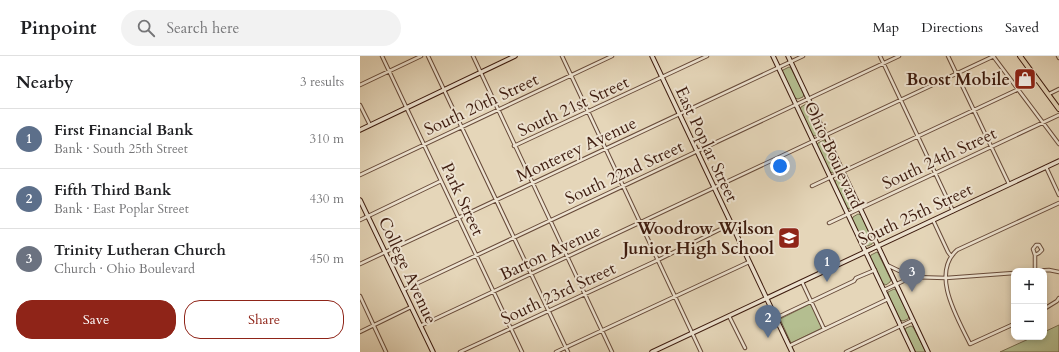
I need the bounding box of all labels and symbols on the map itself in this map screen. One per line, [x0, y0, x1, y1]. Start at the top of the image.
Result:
shop icon: Boost Mobile [1012, 66, 1038, 92]
street label: South 20th Street [420, 68, 543, 141]
place label: Boost Mobile [906, 68, 1010, 91]
street label: South 21st Street [514, 70, 633, 142]
street label: East Poplar Street [670, 83, 744, 206]
street label: Ohio Boulevard [799, 98, 868, 213]
street label: Monterey Avenue [512, 111, 640, 187]
street label: South 24th Street [878, 122, 1001, 195]
street label: South 22nd Street [561, 135, 688, 210]
your location [770, 156, 790, 176]
street label: Park Street [436, 159, 490, 240]
street label: South 25th Street [854, 178, 977, 251]
street label: College Avenue [373, 213, 442, 327]
place label: Woodrow Wilson Junior High School [620, 217, 774, 260]
street label: Barton Avenue [496, 219, 604, 286]
school or university icon: Woodrow Wilson Junior High School [776, 225, 802, 251]
pin: 1 [814, 249, 840, 282]
street label: South 23rd Street [497, 256, 620, 330]
pin: 3 [899, 259, 925, 292]
pin: 2 [755, 305, 781, 338]

